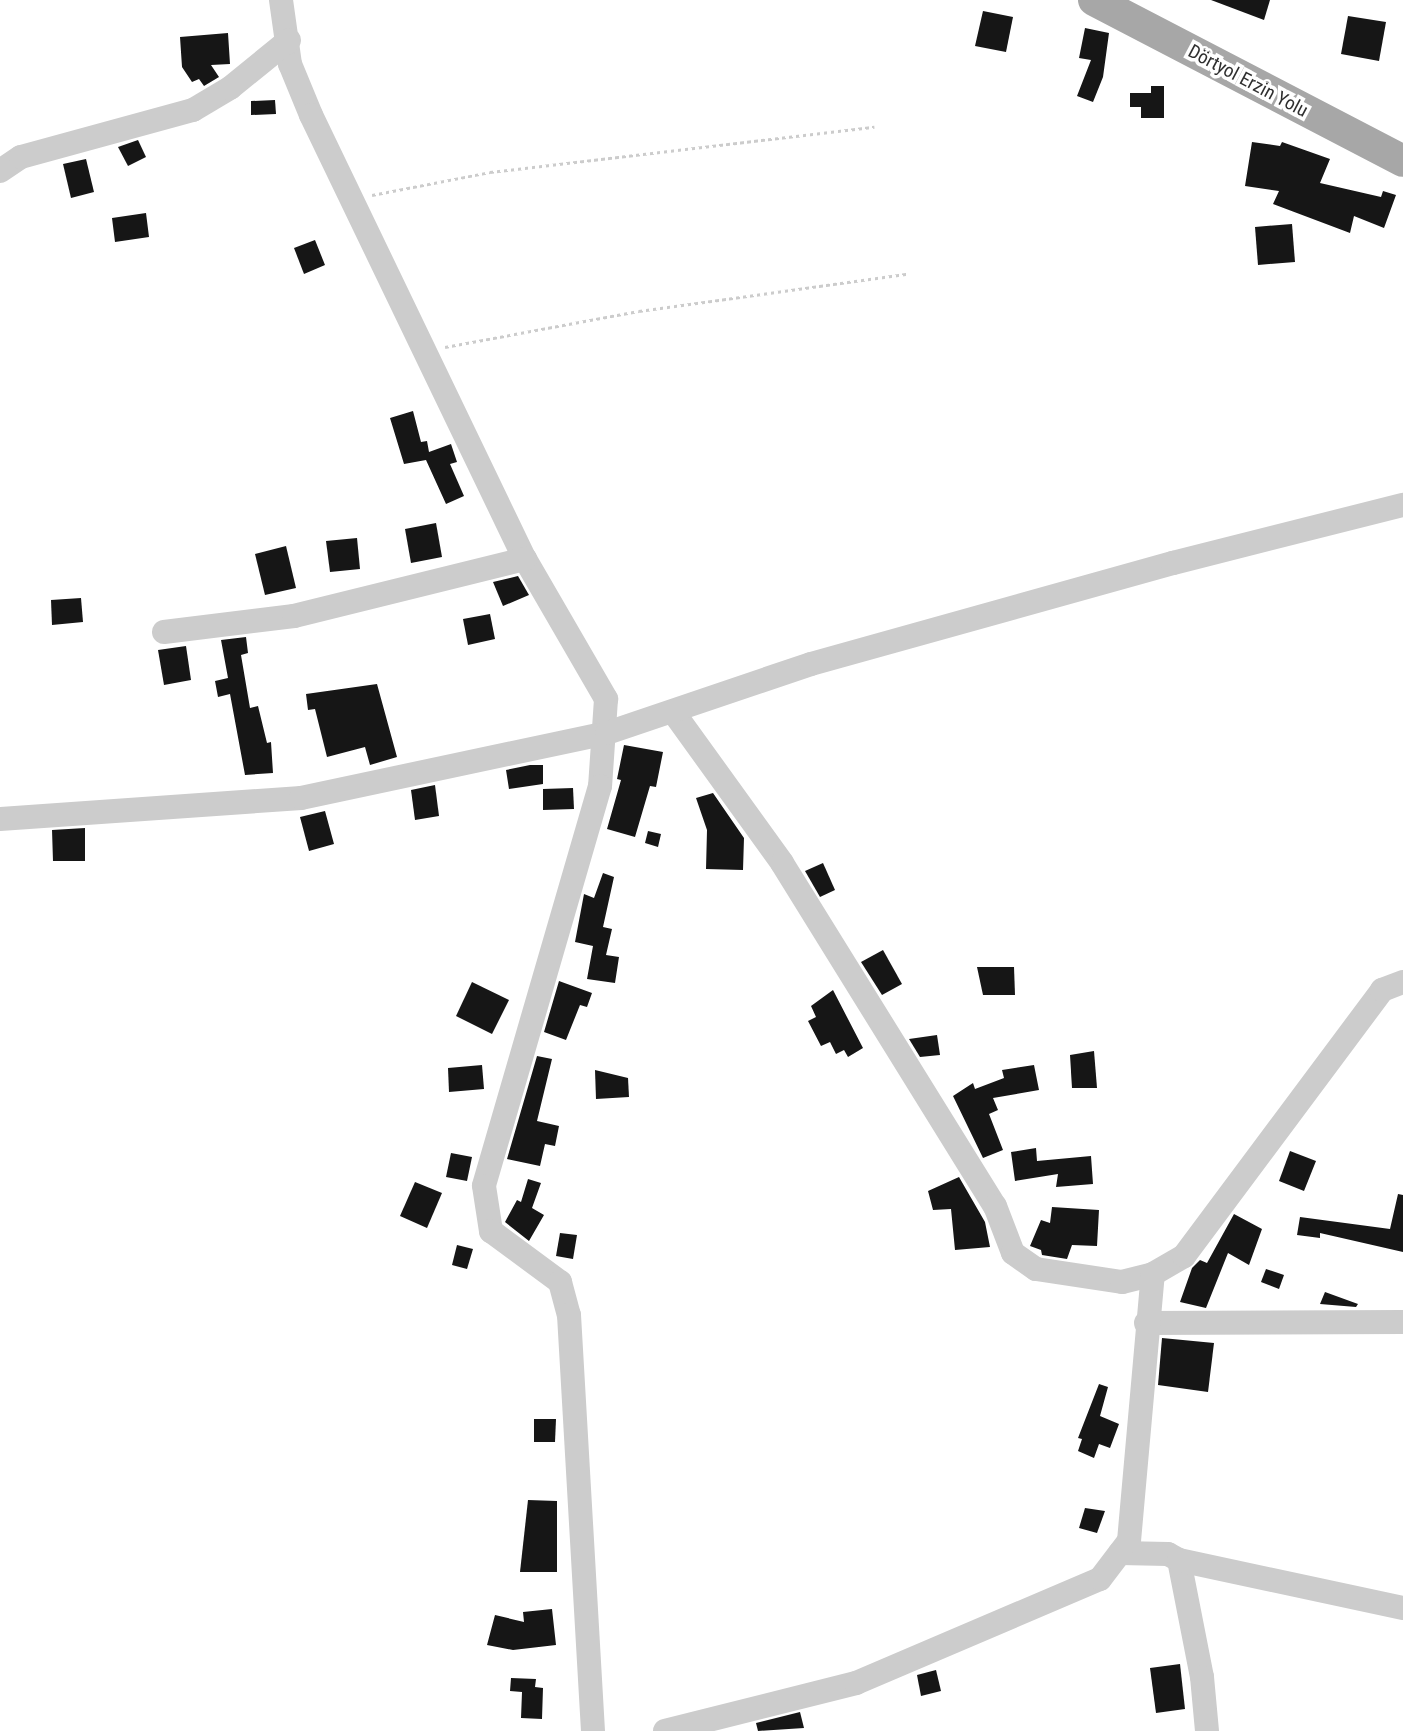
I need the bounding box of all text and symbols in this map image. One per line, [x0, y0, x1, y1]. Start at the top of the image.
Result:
street label: Dörtyol Erzin Yolu [1184, 40, 1312, 122]

